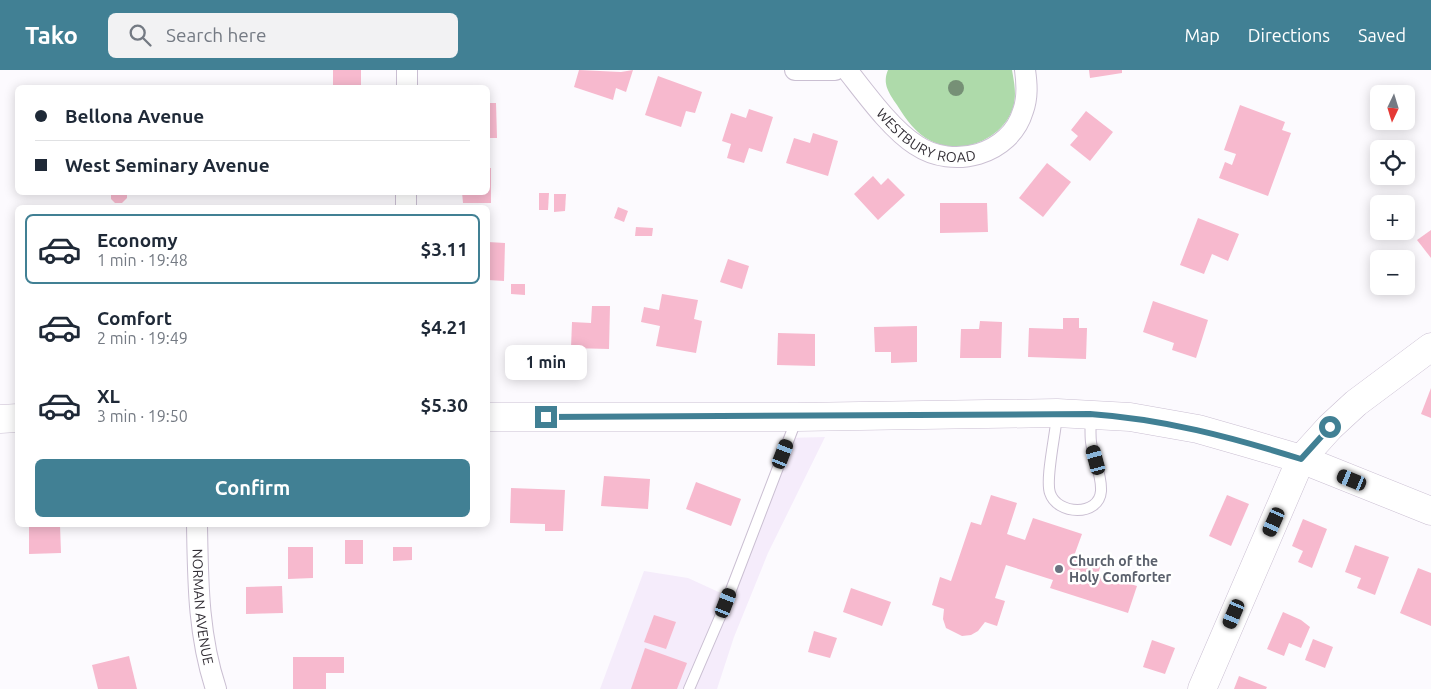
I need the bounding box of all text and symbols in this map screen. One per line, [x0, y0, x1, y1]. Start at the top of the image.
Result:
search box [108, 13, 458, 58]
icon: search [126, 21, 154, 49]
text: Tako [25, 22, 78, 49]
text: Search here [166, 24, 266, 46]
text: Map [1184, 25, 1220, 45]
text: Directions [1248, 25, 1330, 45]
text: Saved [1358, 25, 1406, 45]
north arrow [1370, 85, 1415, 130]
map controls [1370, 85, 1415, 295]
text: Bellona Avenue [65, 105, 204, 127]
street label: WESTBURY ROAD [873, 105, 977, 165]
button: locate [1370, 140, 1415, 185]
text: West Seminary Avenue [65, 154, 270, 176]
button: + [1370, 195, 1415, 240]
icon: car [37, 227, 82, 272]
text: Economy [97, 229, 178, 251]
text: $3.11 [420, 238, 468, 260]
button: − [1370, 250, 1415, 295]
text: 1 min · 19:48 [97, 251, 188, 269]
icon: car [37, 305, 82, 350]
text: Comfort [97, 307, 172, 329]
text: $4.21 [420, 316, 468, 338]
text: 2 min · 19:49 [97, 329, 188, 347]
callout: 1 min [505, 344, 587, 380]
text: 1 min [526, 353, 566, 371]
icon: car [37, 383, 82, 428]
text: XL [97, 385, 120, 407]
text: $5.30 [420, 394, 468, 416]
route end [535, 406, 557, 428]
text: 3 min · 19:50 [97, 407, 188, 425]
route start [1319, 416, 1341, 438]
car [770, 437, 795, 471]
car [1084, 444, 1107, 476]
button: Confirm [35, 459, 470, 517]
car [1335, 467, 1368, 493]
car [1261, 505, 1286, 539]
street label: NORMAN AVENUE [189, 549, 217, 666]
place label: Church of the Holy Comforter [1069, 553, 1172, 585]
marker: Church of the Holy Comforter [1053, 563, 1065, 575]
car [713, 586, 738, 620]
car [1221, 597, 1246, 631]

